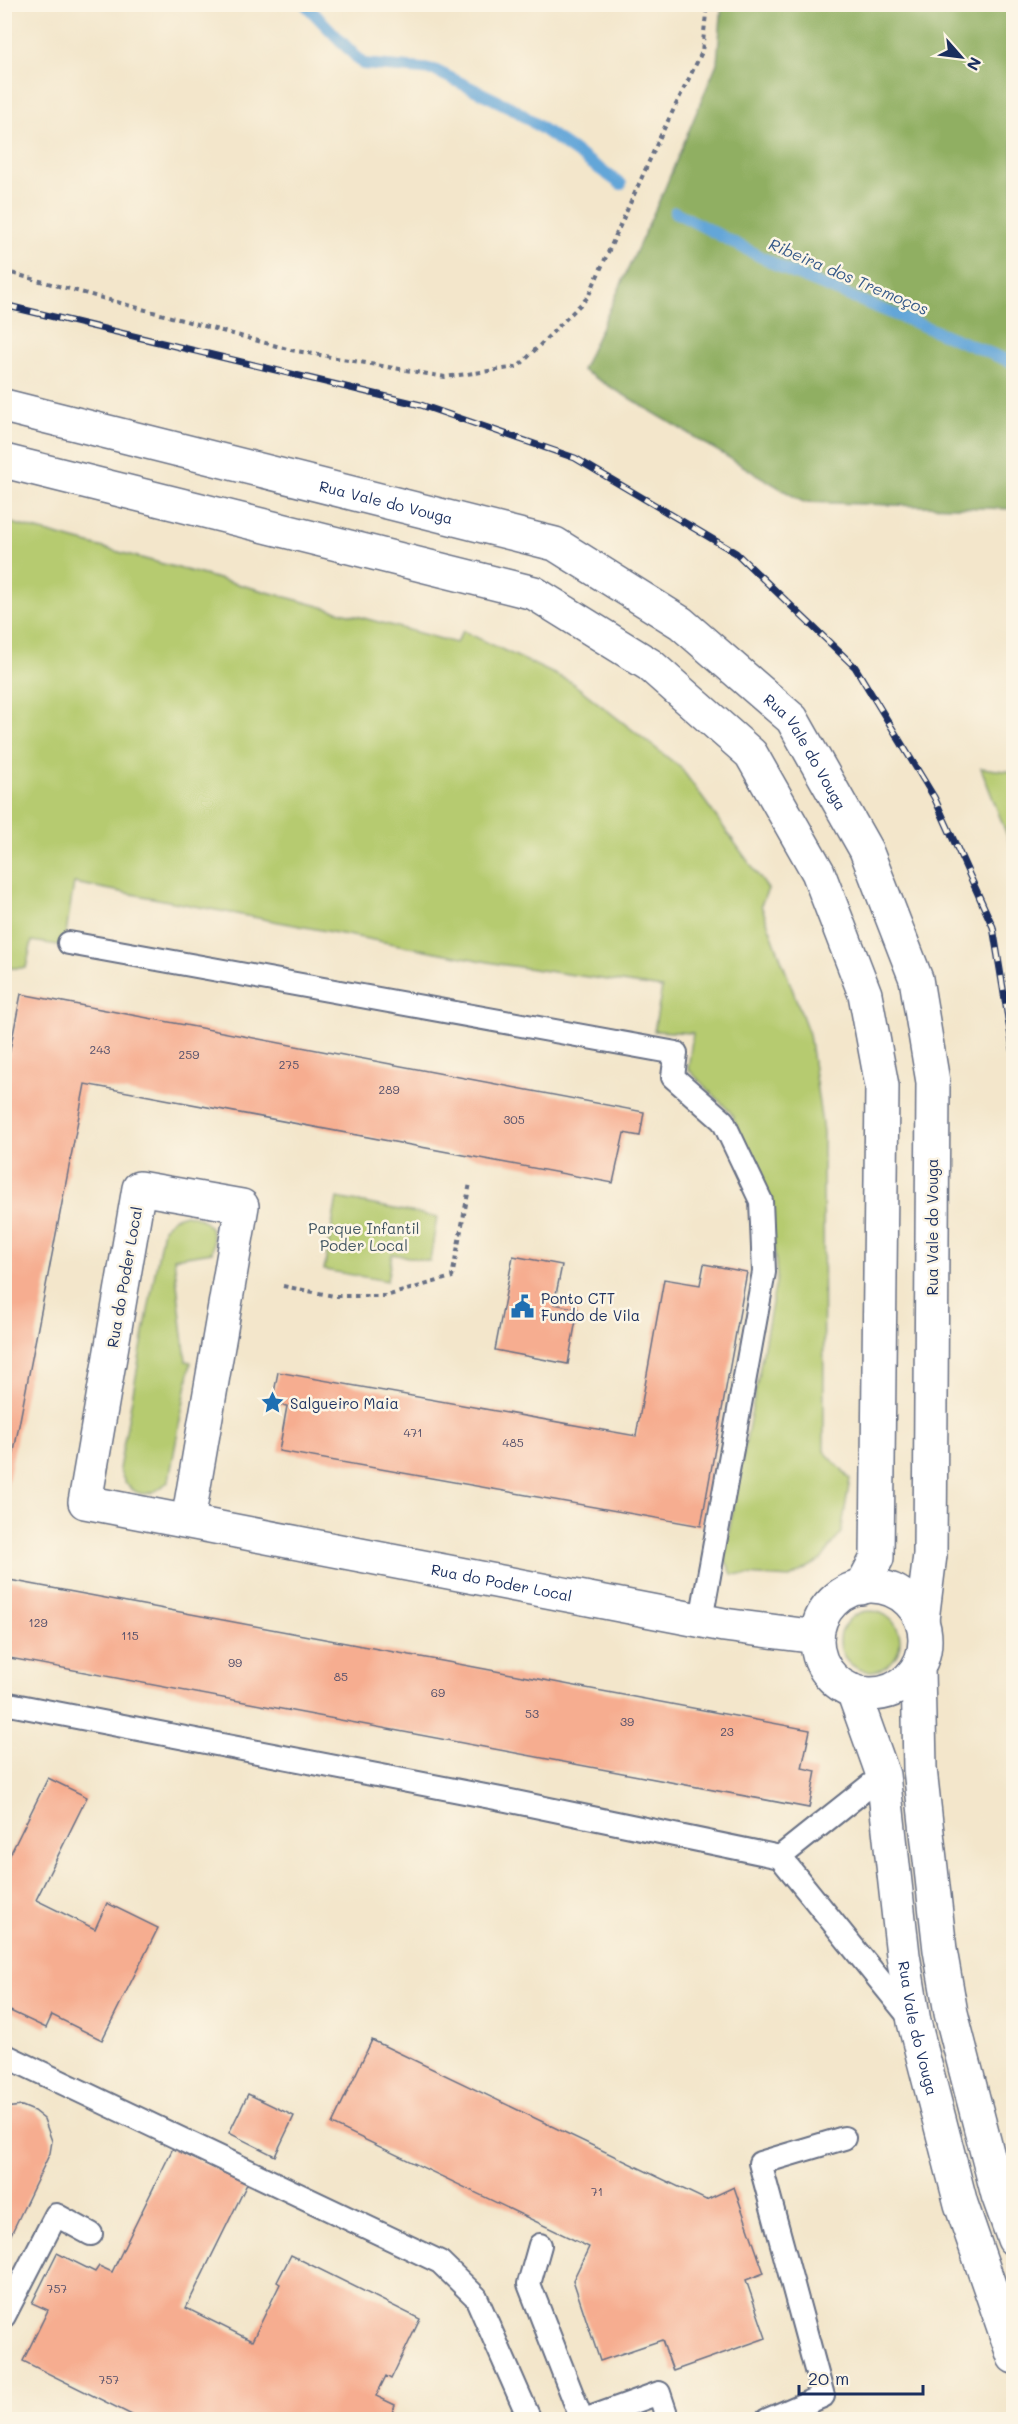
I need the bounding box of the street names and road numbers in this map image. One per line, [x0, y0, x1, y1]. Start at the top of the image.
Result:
street label: Rua Vale do Vouga [317, 475, 455, 528]
street label: Rua Vale do Vouga [760, 689, 851, 814]
street label: Rua Vale do Vouga [922, 1159, 942, 1295]
street label: Rua do Poder Local [102, 1205, 146, 1349]
street label: Rua do Poder Local [429, 1559, 574, 1606]
street label: Rua Vale do Vouga [894, 1960, 943, 2097]

